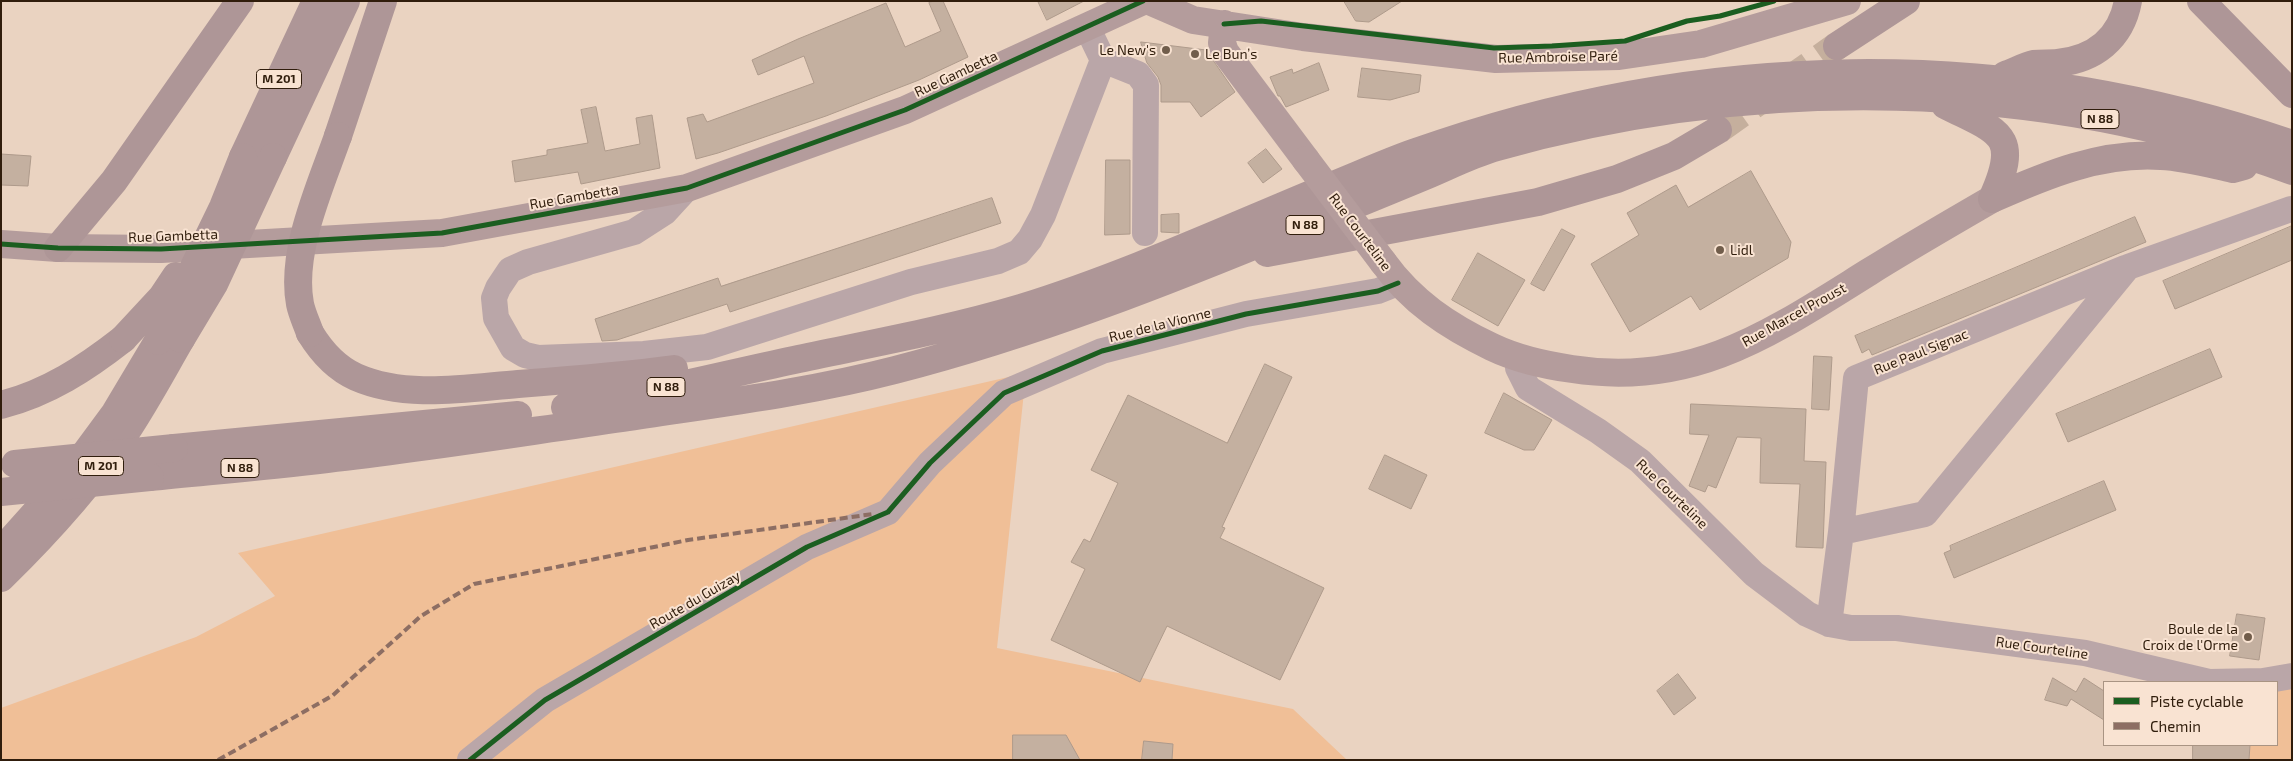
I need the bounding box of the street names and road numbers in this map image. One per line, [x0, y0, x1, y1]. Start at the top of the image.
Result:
street label: Rue Gambetta [912, 47, 1000, 101]
street label: Rue Ambroise Paré [1498, 48, 1618, 66]
road number: M 201 [256, 70, 302, 88]
road number: N 88 [2081, 110, 2119, 128]
street label: Rue Gambetta [528, 181, 620, 213]
street label: Rue Courteline [1325, 190, 1395, 274]
road number: N 88 [1286, 216, 1324, 234]
street label: Rue Gambetta [128, 226, 218, 246]
street label: Rue Marcel Proust [1739, 279, 1849, 351]
street label: Rue de la Vionne [1107, 304, 1213, 346]
street label: Rue Paul Signac [1871, 325, 1971, 379]
road number: N 88 [647, 378, 685, 397]
road number: M 201 [78, 456, 124, 476]
street label: Rue Courteline [1633, 456, 1711, 532]
road number: N 88 [221, 458, 259, 478]
street label: Route du Guizay [647, 567, 743, 633]
street label: Rue Courteline [1995, 633, 2089, 663]

